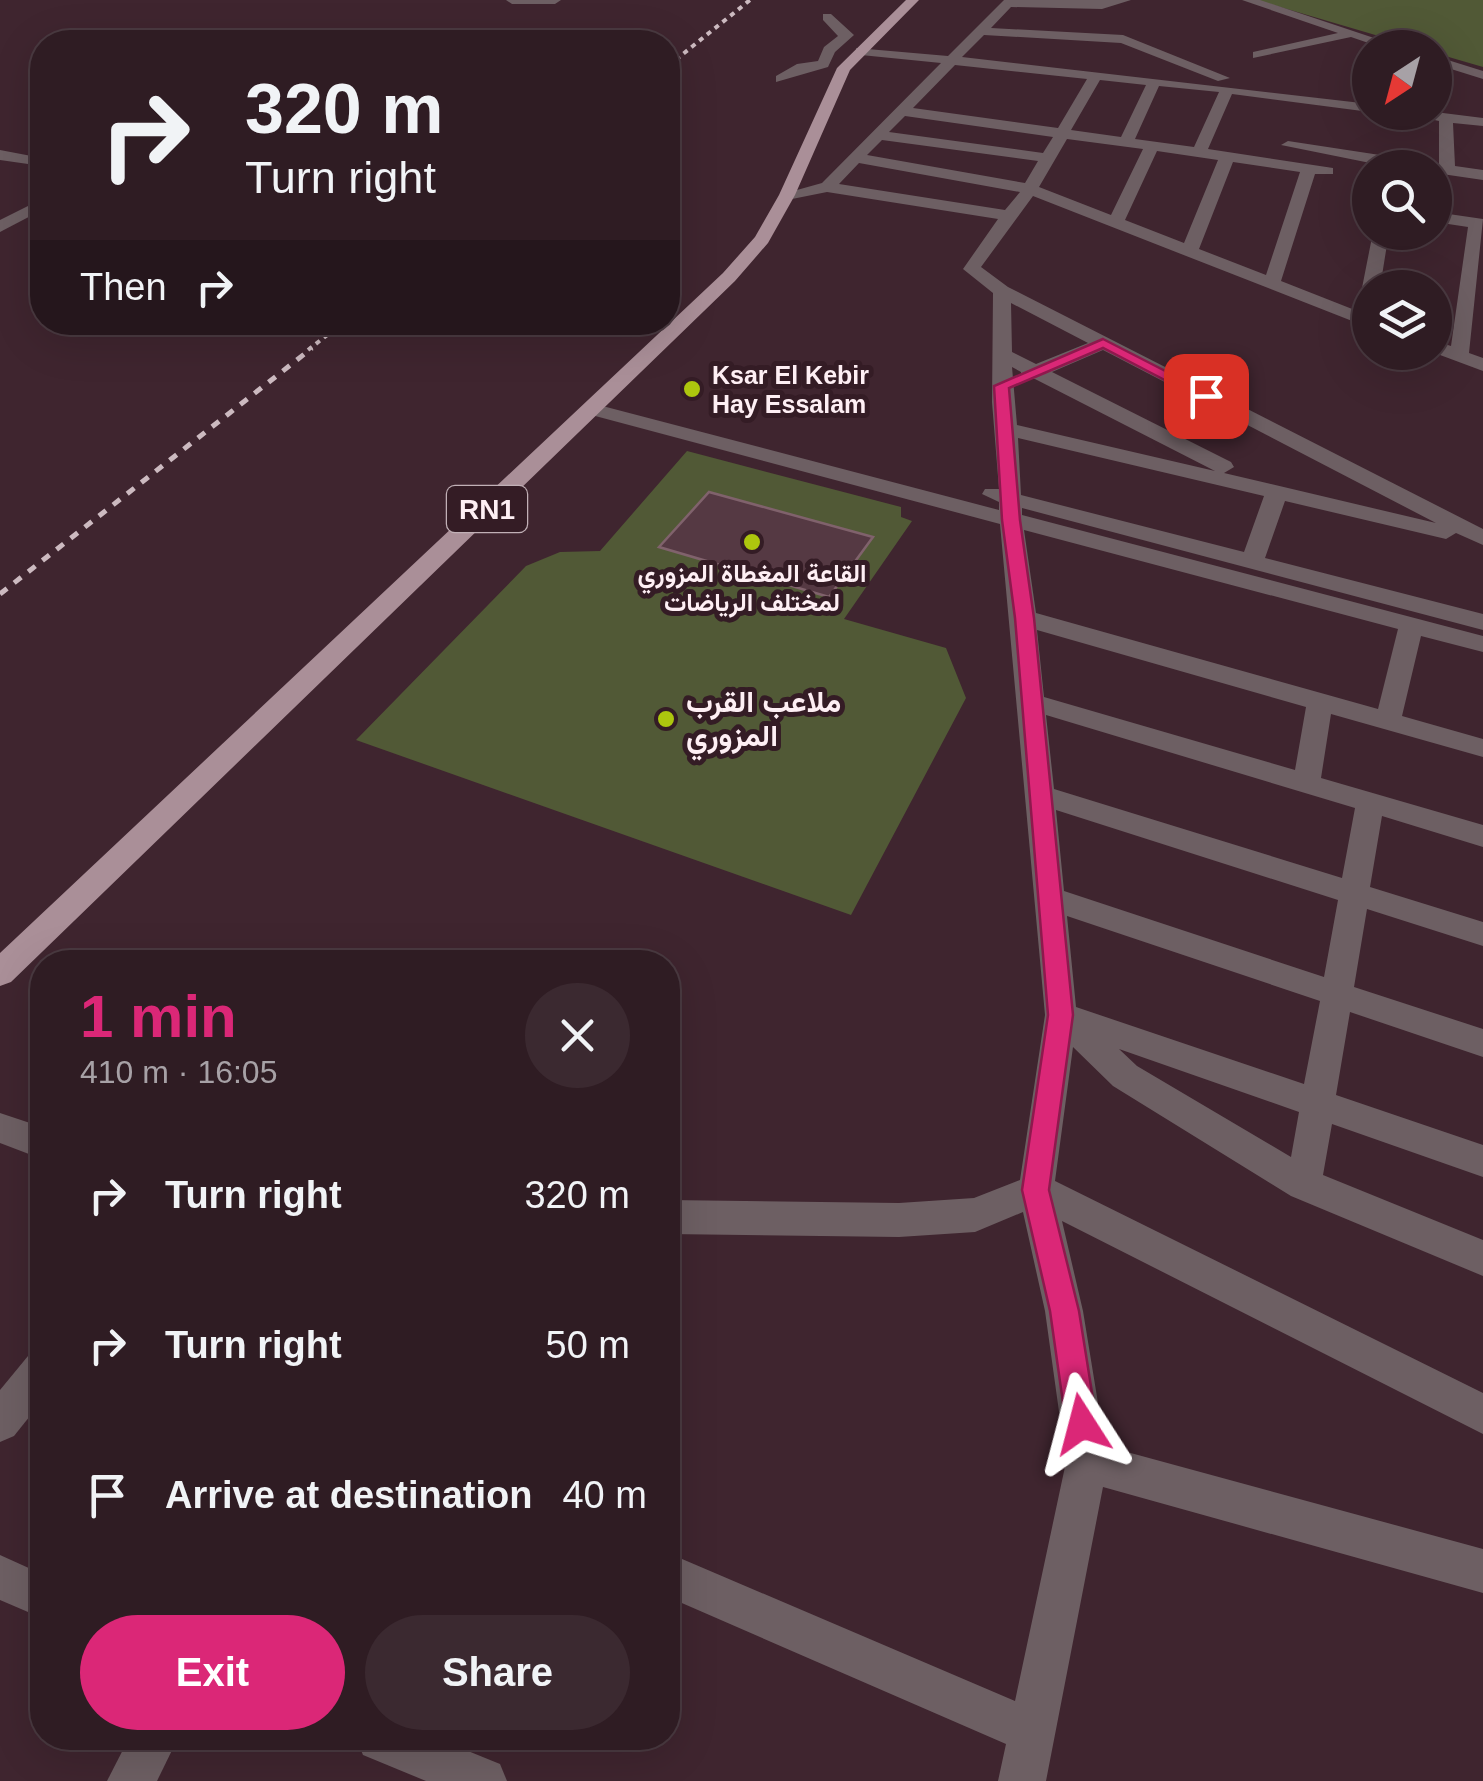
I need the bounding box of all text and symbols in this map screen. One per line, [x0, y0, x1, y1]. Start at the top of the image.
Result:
north arrow [1352, 30, 1452, 130]
map controls [1352, 30, 1452, 370]
icon: right [80, 70, 210, 200]
text: 320 m [245, 70, 443, 148]
button: search [1352, 150, 1452, 250]
text: Turn right [245, 152, 436, 203]
icon: right [187, 260, 242, 315]
text: Then [80, 266, 167, 308]
button: layers [1352, 270, 1452, 370]
pin [1164, 354, 1249, 439]
place label: Ksar El Kebir Hay Essalam [712, 361, 869, 418]
icon: arrive [1179, 369, 1234, 424]
marker: Ksar El Kebir Hay Essalam [681, 378, 703, 400]
road number: RN1 [447, 486, 527, 532]
marker: القاعة المغطاة المزوري لمختلف الرياضات [741, 531, 763, 553]
place label: القاعة المغطاة المزوري لمختلف الرياضات [638, 559, 866, 618]
place label: ملاعب القرب المزوري [686, 685, 841, 761]
marker: ملاعب القرب المزوري [655, 708, 677, 730]
text: 1 min [80, 983, 237, 1050]
button: close [525, 983, 630, 1088]
text: 410 m · 16:05 [80, 1054, 277, 1090]
icon: right [80, 1168, 135, 1223]
text: Turn right [165, 1174, 342, 1216]
text: 320 m [524, 1174, 630, 1216]
icon: right [80, 1318, 135, 1373]
text: Turn right [165, 1324, 342, 1366]
text: 50 m [546, 1324, 630, 1366]
position arrow [1030, 1372, 1134, 1476]
icon: arrive [80, 1468, 135, 1523]
text: Arrive at destination [165, 1474, 532, 1516]
text: 40 m [562, 1474, 647, 1516]
button: Exit [80, 1615, 345, 1730]
button: Share [365, 1615, 630, 1730]

